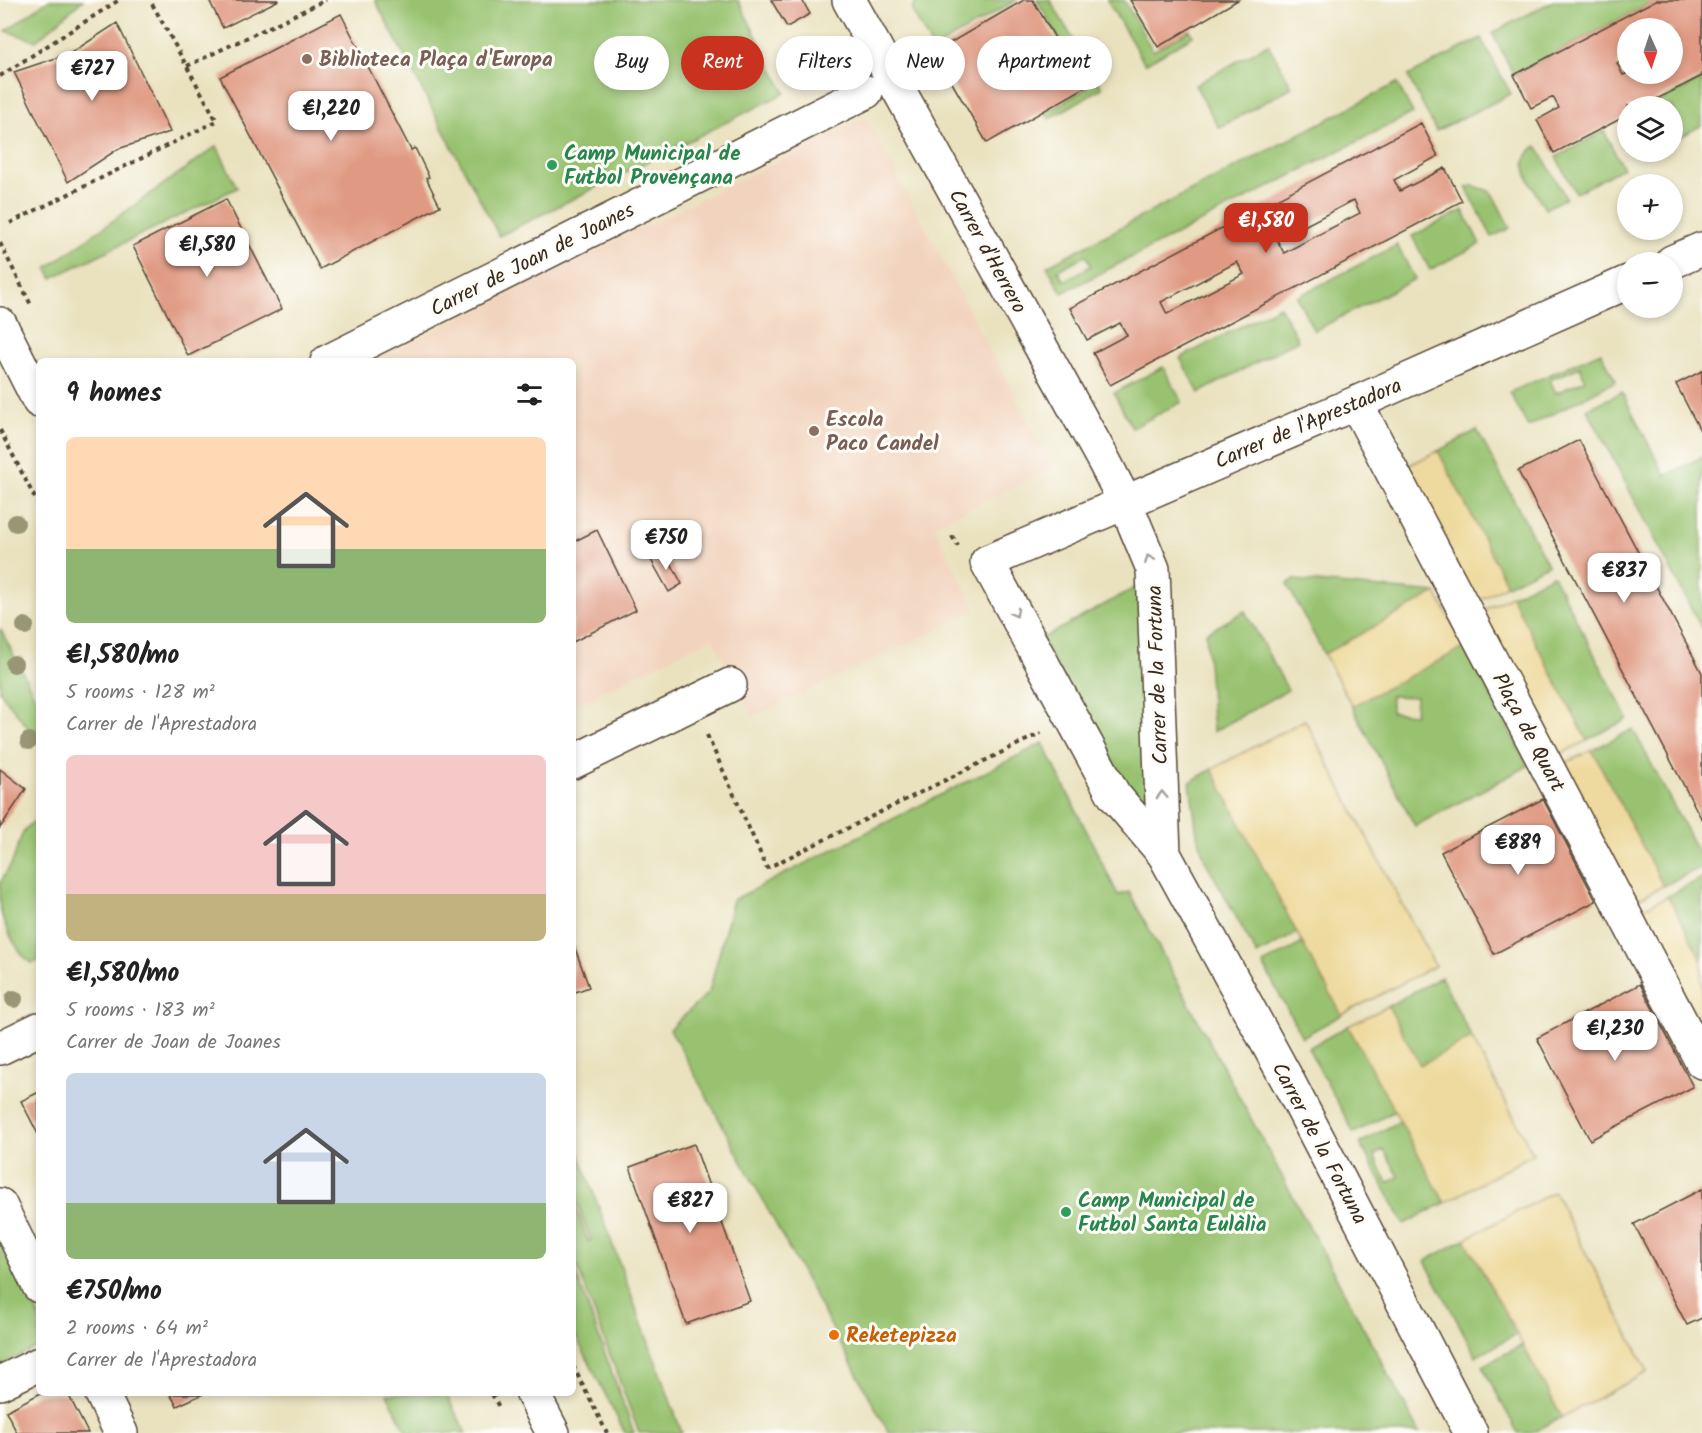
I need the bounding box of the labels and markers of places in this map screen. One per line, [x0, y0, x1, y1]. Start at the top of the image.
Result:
place label: Biblioteca Plaça d'Europa [319, 44, 553, 77]
pin: €727 [56, 51, 128, 102]
marker: Biblioteca Plaça d'Europa [300, 52, 314, 66]
pin: €1,220 [282, 91, 380, 142]
place label: Camp Municipal de Futbol Provençana [564, 138, 740, 195]
marker: Camp Municipal de Futbol Provençana [545, 158, 559, 172]
pin: €1,580 [1217, 203, 1315, 254]
pin: €1,580 [158, 227, 256, 278]
place label: Escola Paco Candel [826, 404, 939, 461]
marker: Escola Paco Candel [807, 424, 821, 438]
pin: €750 [630, 520, 702, 571]
pin: €837 [1588, 553, 1660, 604]
pin: €889 [1482, 825, 1554, 876]
pin: €1,230 [1566, 1011, 1664, 1062]
pin: €827 [654, 1183, 726, 1234]
place label: Camp Municipal de Futbol Santa Eulàlia [1078, 1185, 1267, 1242]
marker: Camp Municipal de Futbol Santa Eulàlia [1059, 1205, 1073, 1219]
place label: Reketepizza [846, 1320, 957, 1353]
marker: Reketepizza [827, 1328, 841, 1342]

